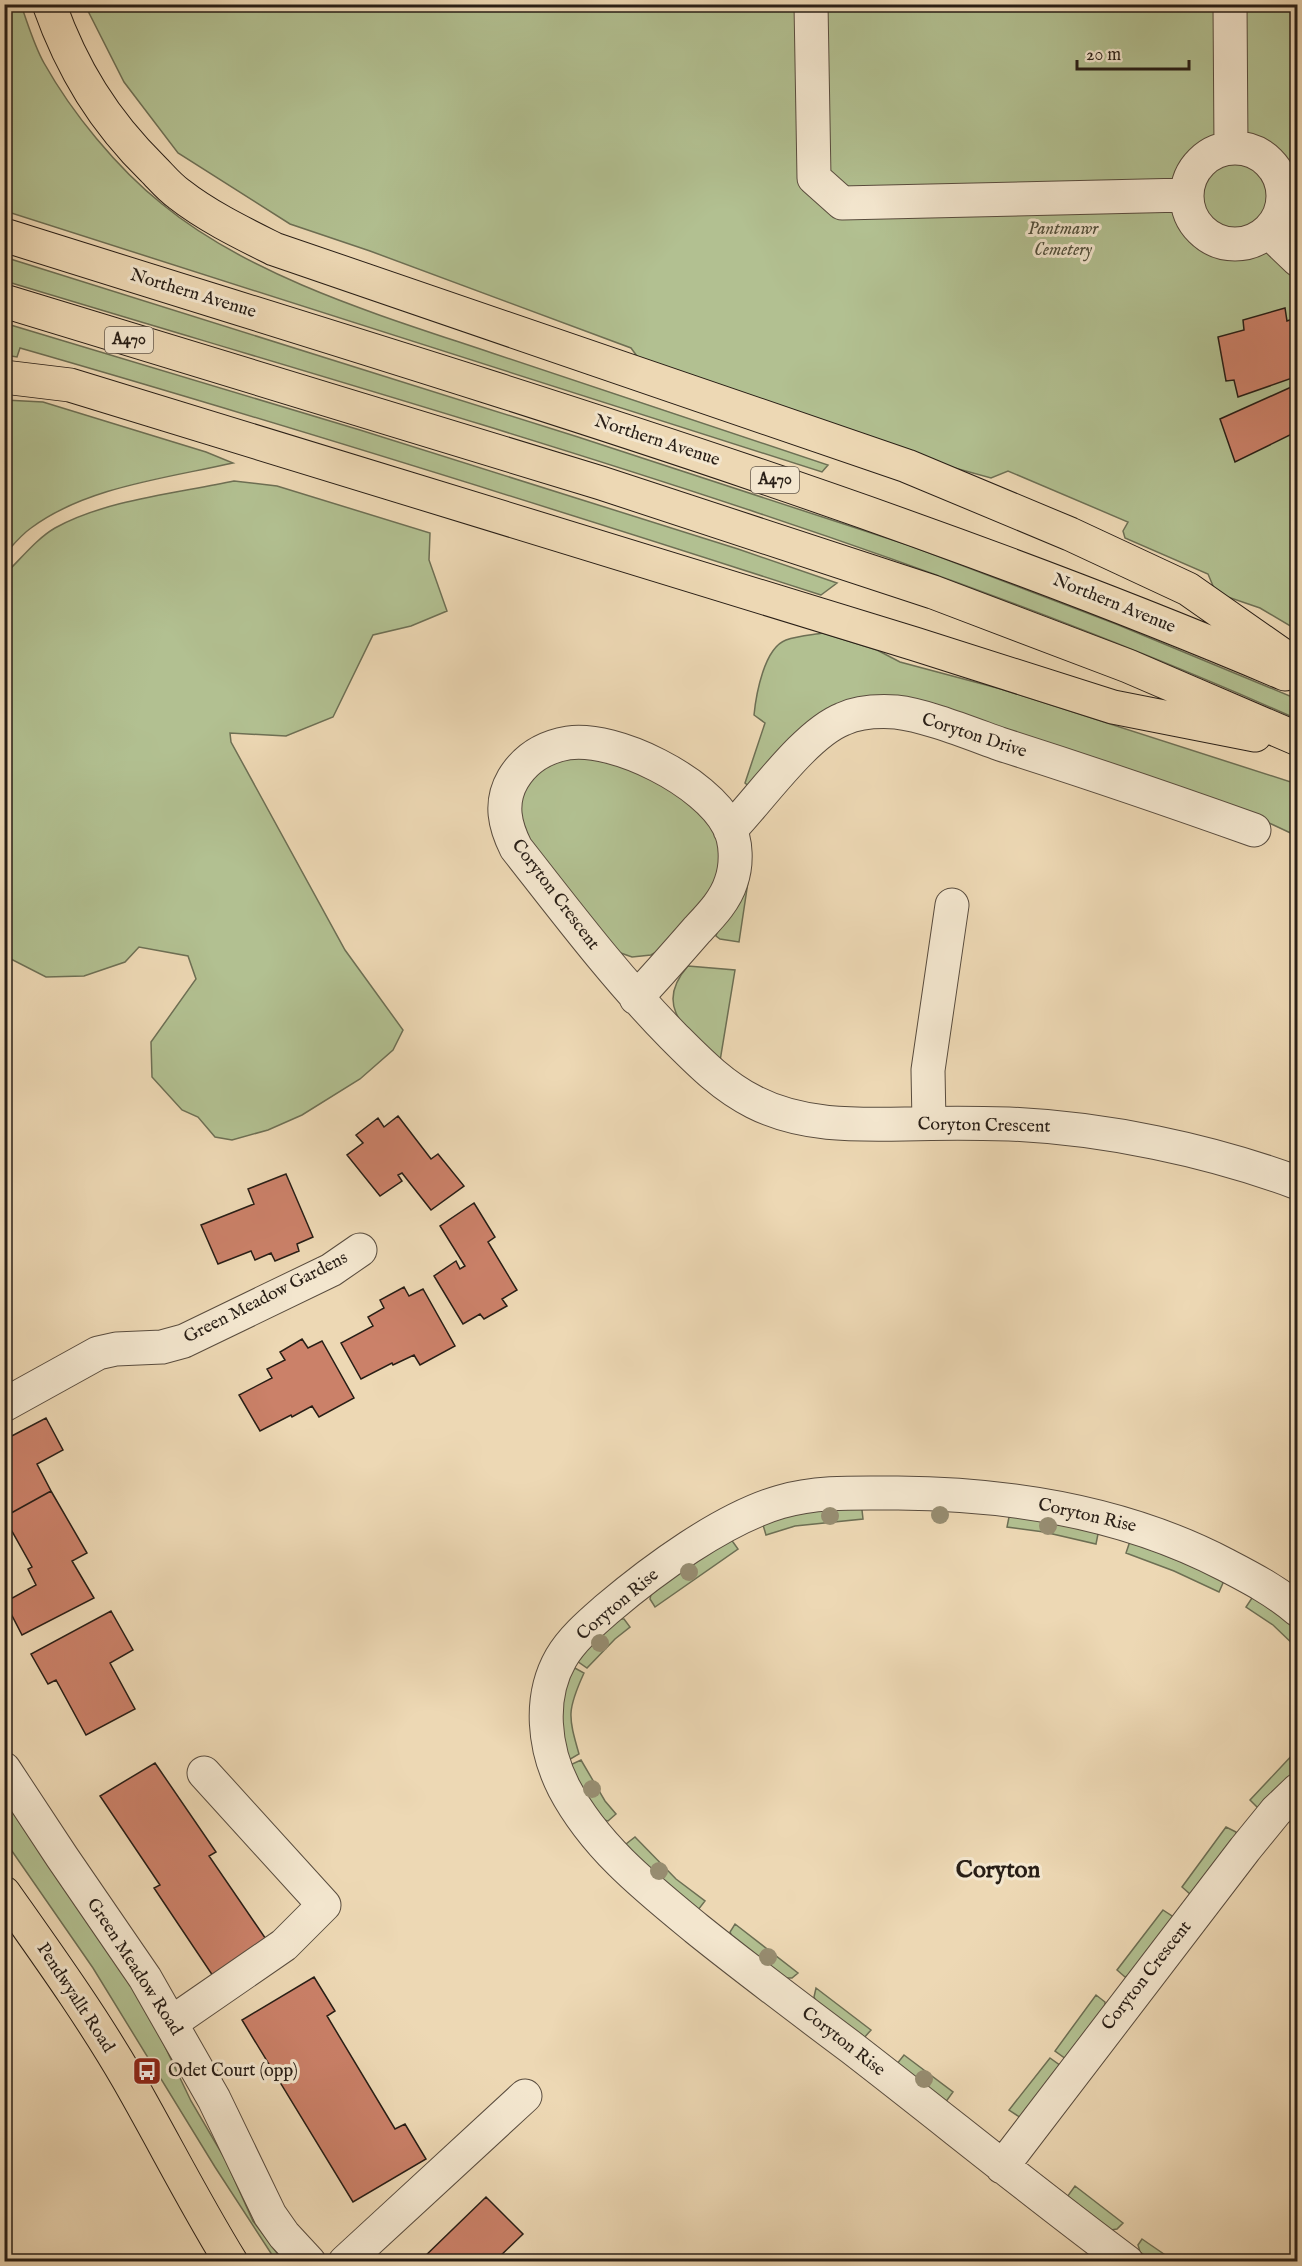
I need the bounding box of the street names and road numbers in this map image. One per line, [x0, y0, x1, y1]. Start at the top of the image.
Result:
street label: Northern Avenue [127, 264, 259, 324]
road number: A470 [105, 327, 153, 353]
street label: Northern Avenue [591, 410, 723, 472]
road number: A470 [751, 467, 799, 493]
street label: Northern Avenue [1049, 569, 1179, 639]
street label: Coryton Drive [919, 708, 1029, 764]
street label: Coryton Crescent [506, 835, 604, 955]
street label: Coryton Crescent [917, 1113, 1051, 1139]
street label: Green Meadow Gardens [180, 1247, 352, 1349]
street label: Coryton Rise [1036, 1494, 1138, 1538]
street label: Coryton Rise [572, 1564, 664, 1646]
street label: Green Meadow Road [81, 1894, 187, 2040]
street label: Coryton Crescent [1097, 1917, 1197, 2035]
street label: Pendwyallt Road [31, 1939, 119, 2058]
street label: Coryton Rise [796, 2002, 890, 2082]

